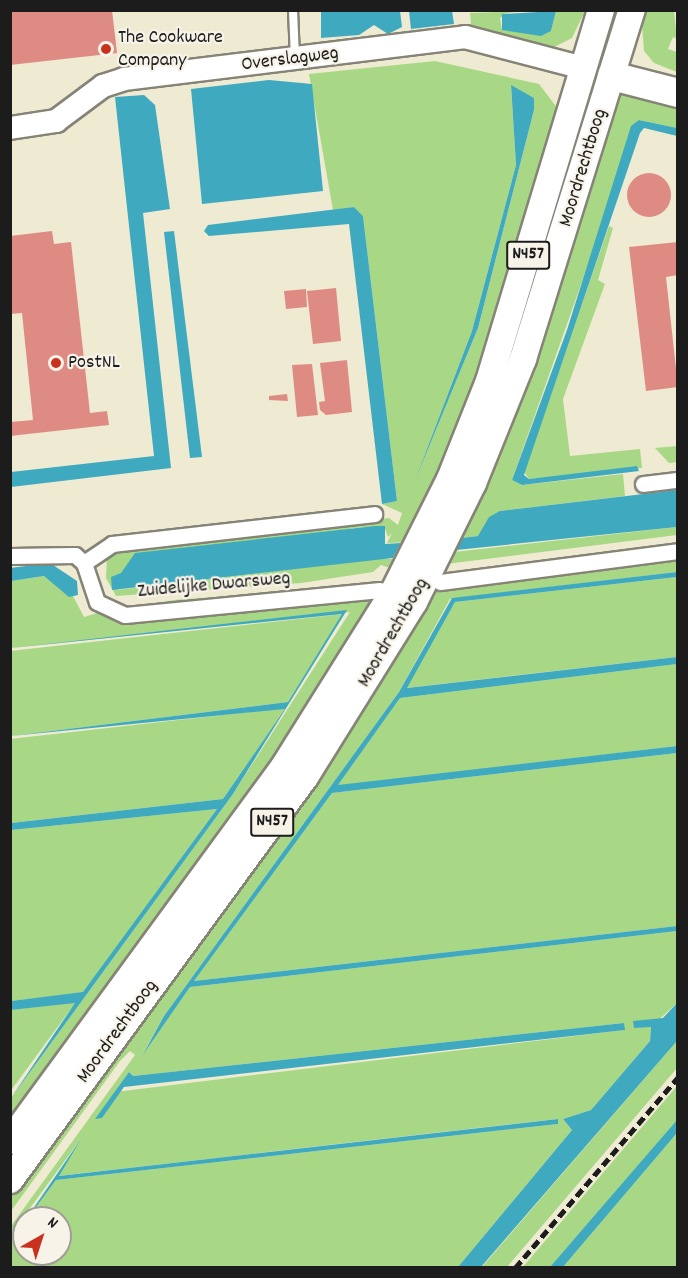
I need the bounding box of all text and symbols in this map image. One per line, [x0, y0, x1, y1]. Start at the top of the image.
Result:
place label: The Cookware Company [118, 26, 223, 73]
marker: The Cookware Company [99, 42, 113, 56]
street label: Overslagweg [240, 42, 340, 78]
street label: Moordrechtboog [555, 106, 613, 230]
road number: N457 [506, 240, 550, 270]
place label: PostNL [68, 351, 120, 375]
marker: PostNL [49, 356, 63, 370]
street label: Zuidelijke Dwarsweg [137, 567, 291, 605]
street label: Moordrechtboog [353, 574, 435, 692]
road number: N457 [250, 807, 294, 837]
street label: Moordrechtboog [72, 975, 164, 1089]
north arrow [12, 1206, 72, 1266]
text: N [42, 1212, 63, 1235]

